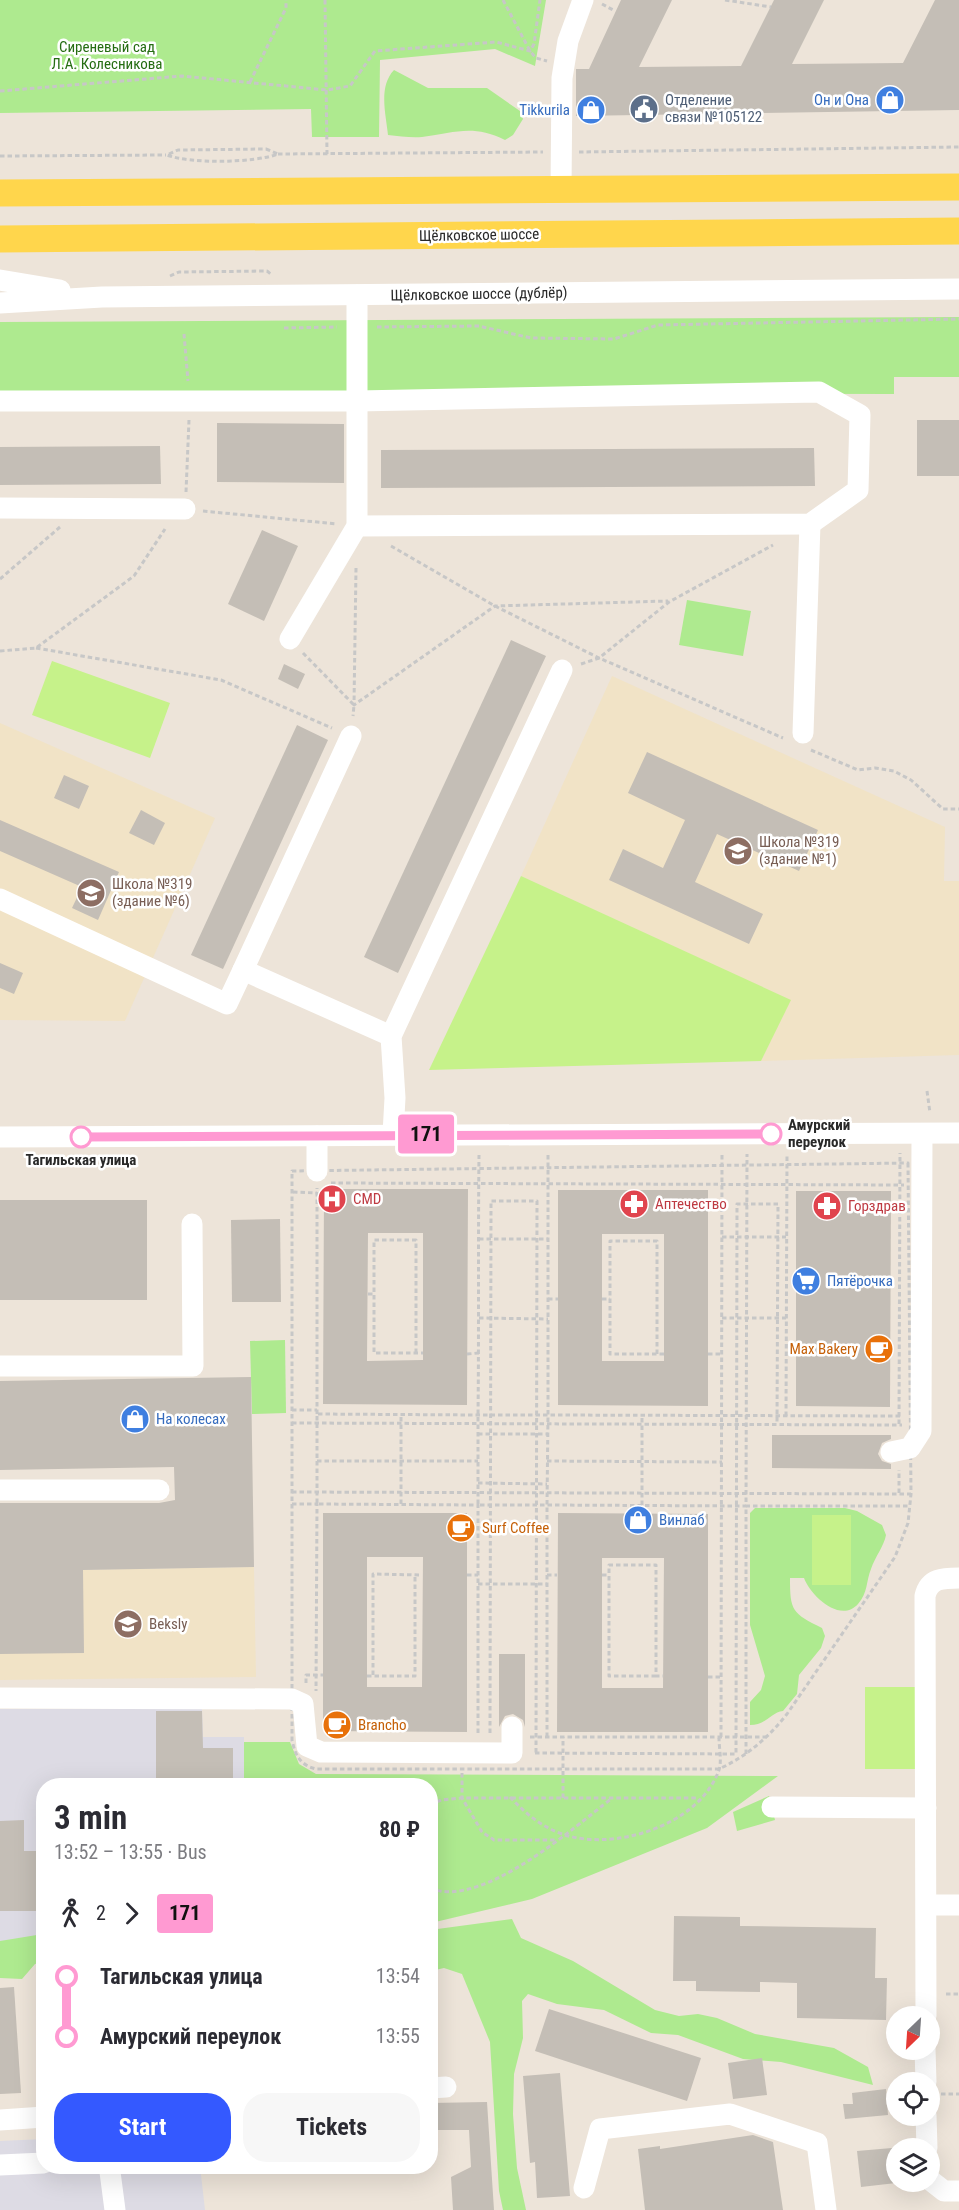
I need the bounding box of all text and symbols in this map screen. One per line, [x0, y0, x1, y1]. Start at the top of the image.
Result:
park label: Сиреневый сад Л.А. Колесникова [51, 38, 163, 73]
shop icon: Он и Она [874, 84, 906, 116]
place label: Отделение связи №105122 [665, 91, 762, 126]
place label: Он и Она [814, 91, 869, 109]
public building icon: Отделение связи №105122 [628, 93, 660, 125]
shop icon: Tikkurila [575, 94, 607, 126]
place label: Tikkurila [519, 101, 570, 119]
street label: Щёлковское шоссе [419, 225, 539, 245]
street label: Щёлковское шоссе (дублёр) [390, 283, 568, 305]
place label: Школа №319 (здание №1) [759, 833, 839, 868]
school or university icon: Школа №319 (здание №1) [722, 835, 754, 867]
place label: Школа №319 (здание №6) [112, 875, 192, 910]
school or university icon: Школа №319 (здание №6) [75, 877, 107, 909]
line badge: 171 [392, 1114, 460, 1154]
place label: Амурский переулок [788, 1116, 850, 1151]
text: 171 [410, 1122, 442, 1146]
marker: Амурский переулок [760, 1123, 782, 1145]
marker: Тагильская улица [70, 1126, 92, 1148]
place label: Тагильская улица [26, 1151, 136, 1169]
hospital icon: CMD [316, 1183, 348, 1215]
pharmacy icon: Аптечество [618, 1188, 650, 1220]
place label: CMD [353, 1190, 381, 1208]
pharmacy icon: Горздрав [811, 1190, 843, 1222]
place label: Аптечество [655, 1195, 727, 1213]
place label: Горздрав [848, 1197, 906, 1215]
supermarket icon: Пятёрочка [790, 1265, 822, 1297]
place label: Пятёрочка [827, 1272, 893, 1290]
cafe icon: Max Bakery [863, 1333, 895, 1365]
place label: Max Bakery [789, 1340, 858, 1358]
shop icon: На колесах [119, 1403, 151, 1435]
place label: На колесах [156, 1410, 226, 1428]
shop icon: Винлаб [622, 1504, 654, 1536]
place label: Винлаб [659, 1511, 705, 1529]
cafe icon: Surf Coffee [445, 1512, 477, 1544]
place label: Surf Coffee [482, 1519, 549, 1537]
school or university icon: Beksly [112, 1608, 144, 1640]
place label: Beksly [149, 1615, 188, 1633]
cafe icon: Brancho [321, 1709, 353, 1741]
place label: Brancho [358, 1716, 407, 1734]
text: 3 min [54, 1798, 127, 1837]
text: 80 ₽ [379, 1817, 420, 1842]
text: 13:52 – 13:55 · Bus [54, 1840, 207, 1864]
icon: walk [54, 1897, 87, 1930]
icon: forward [115, 1897, 148, 1930]
text: 2 [96, 1901, 106, 1925]
text: 171 [169, 1901, 201, 1925]
text: Тагильская улица [100, 1964, 263, 1989]
text: 13:54 [376, 1964, 420, 1988]
north arrow [886, 2006, 940, 2060]
map controls [886, 2006, 940, 2192]
text: Амурский переулок [100, 2024, 281, 2049]
text: 13:55 [376, 2024, 420, 2048]
button: locate [886, 2072, 940, 2126]
button: Start [54, 2093, 231, 2162]
button: Tickets [243, 2093, 420, 2162]
button: layers [886, 2138, 940, 2192]

